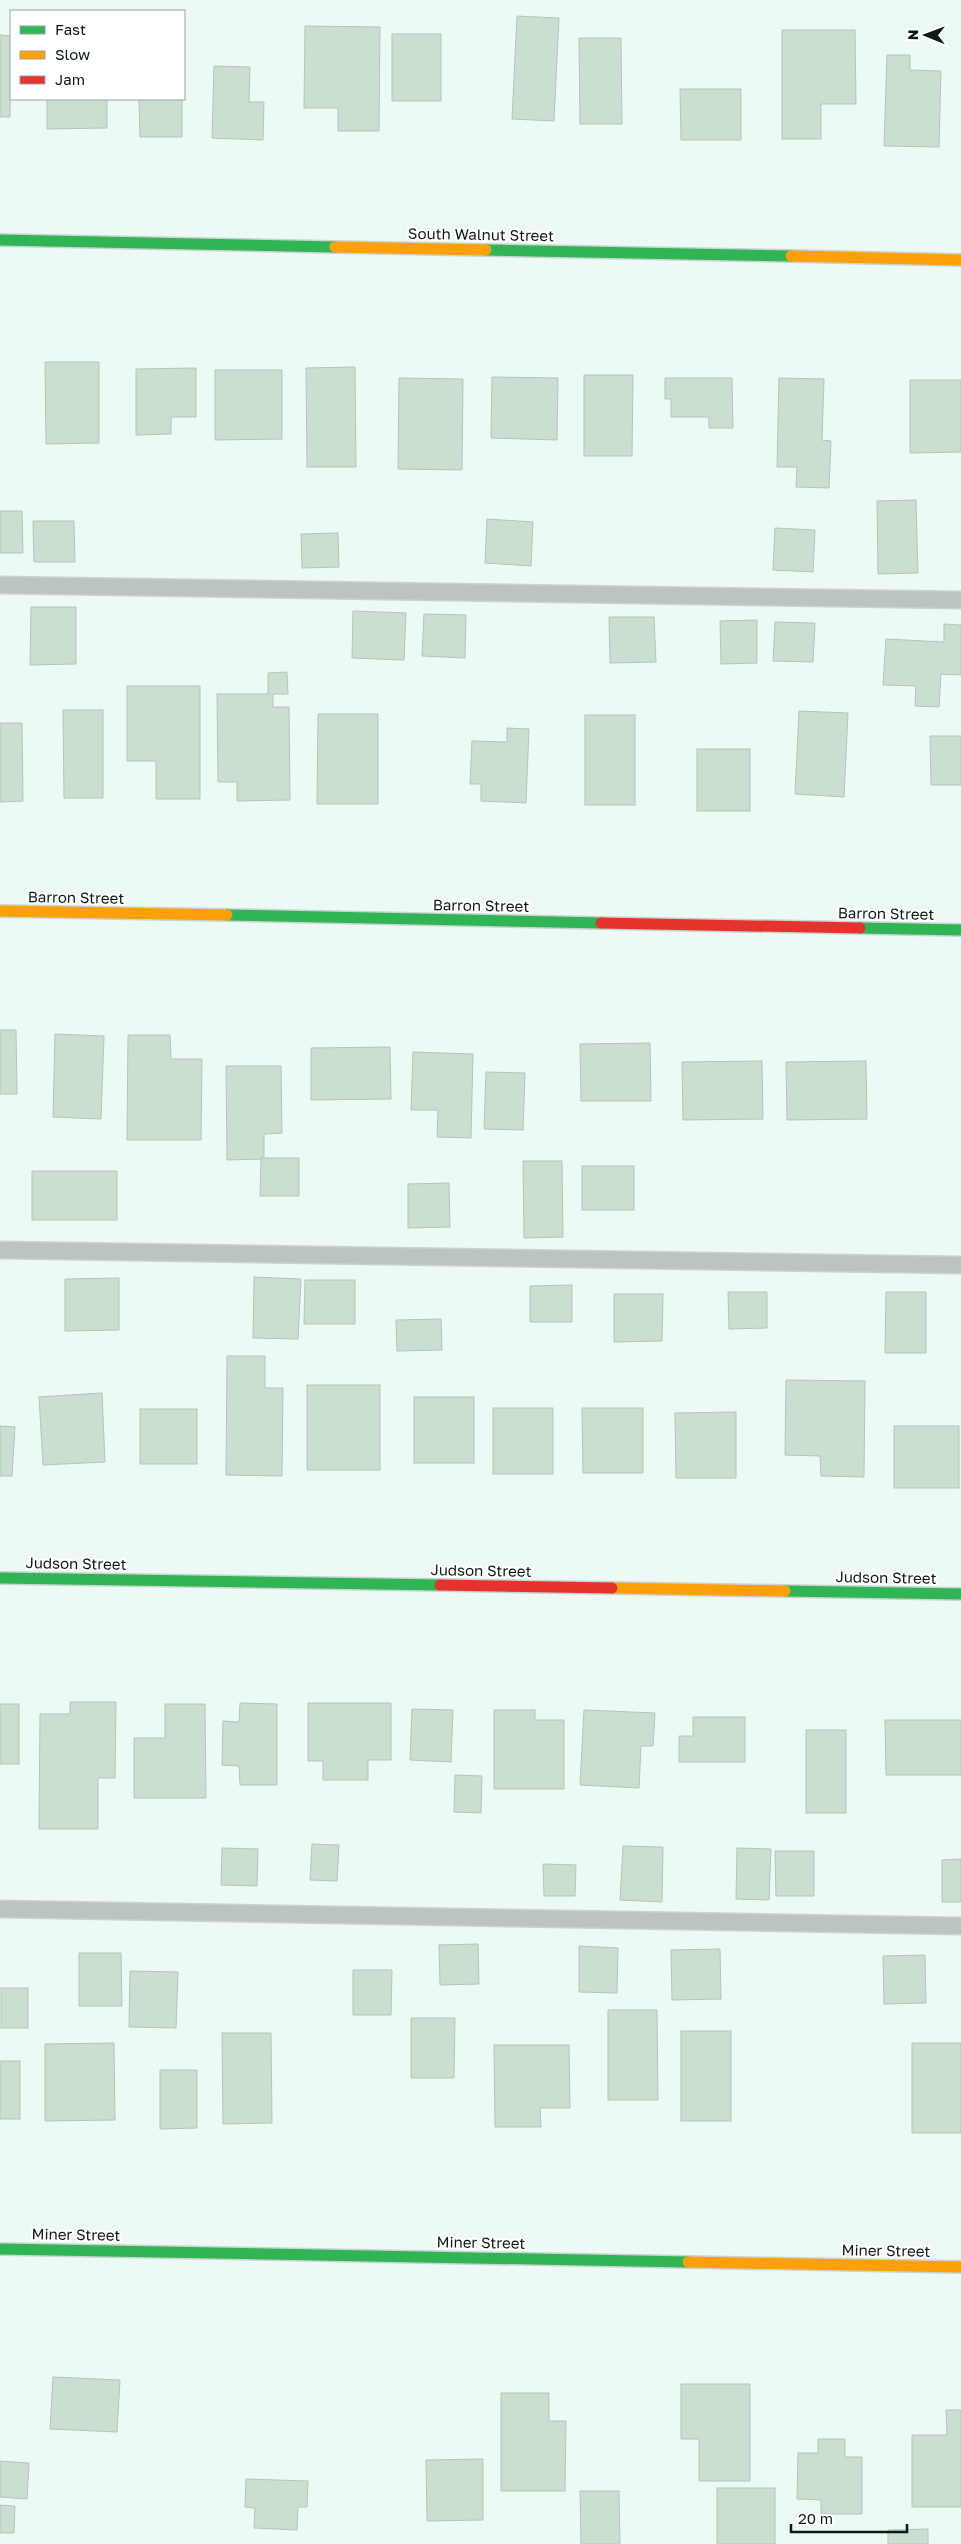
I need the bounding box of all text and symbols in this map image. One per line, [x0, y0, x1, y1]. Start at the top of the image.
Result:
legend [10, 10, 185, 100]
north arrow [901, 10, 951, 60]
text: Fast [55, 20, 86, 38]
text: N [904, 29, 921, 40]
text: Slow [55, 45, 90, 63]
text: Jam [55, 70, 85, 88]
street label: South Walnut Street [408, 224, 554, 244]
street label: Barron Street [28, 887, 124, 907]
street label: Barron Street [433, 895, 529, 915]
street label: Barron Street [838, 903, 934, 923]
street label: Judson Street [25, 1553, 127, 1573]
street label: Judson Street [430, 1560, 532, 1580]
street label: Judson Street [835, 1567, 937, 1587]
street label: Miner Street [31, 2224, 121, 2244]
street label: Miner Street [436, 2232, 526, 2252]
street label: Miner Street [841, 2240, 931, 2260]
scale bar [791, 2502, 907, 2534]
text: 20 m [798, 2509, 833, 2527]

